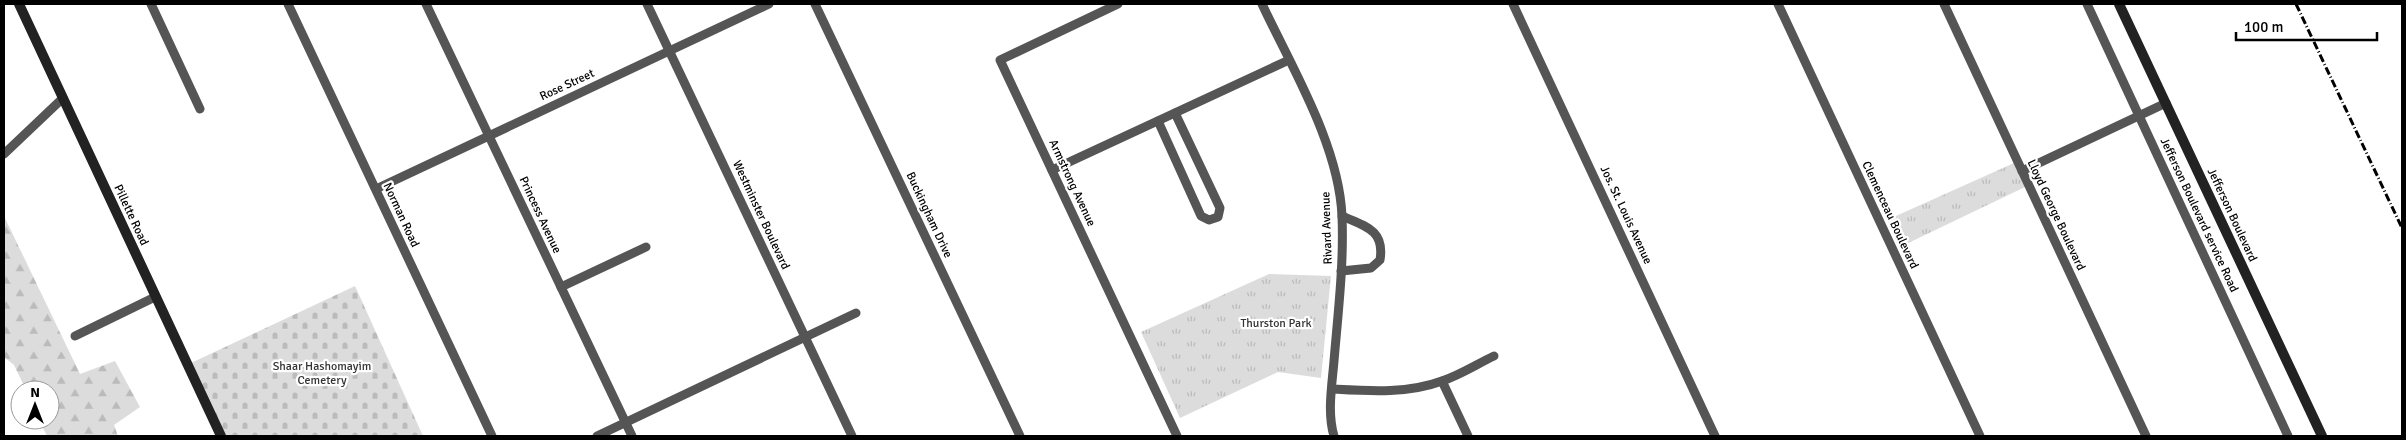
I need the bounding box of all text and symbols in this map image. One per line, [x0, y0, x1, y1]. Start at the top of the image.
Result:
scale bar [2236, 10, 2377, 42]
text: 100 m [2244, 18, 2284, 36]
street label: Rose Street [537, 66, 597, 104]
street label: Jefferson Boulevard service Road [2157, 135, 2241, 295]
street label: Armstrong Avenue [1045, 137, 1099, 229]
street label: Lloyd George Boulevard [2024, 157, 2088, 273]
street label: Westminster Boulevard [729, 158, 793, 272]
street label: Clemenceau Boulevard [1858, 159, 1922, 271]
street label: Jos. St. Louis Avenue [1597, 163, 1655, 267]
street label: Jefferson Boulevard [2204, 166, 2260, 264]
street label: Buckingham Drive [903, 170, 955, 260]
street label: Princess Avenue [516, 174, 564, 256]
street label: Norman Road [380, 180, 422, 250]
street label: Pillette Road [110, 182, 152, 248]
street label: Rivard Avenue [1318, 191, 1336, 265]
park label: Thurston Park [1240, 316, 1312, 331]
park label: Shaar Hashomayim Cemetery [273, 359, 371, 388]
north arrow [10, 380, 60, 430]
text: N [30, 384, 40, 401]

